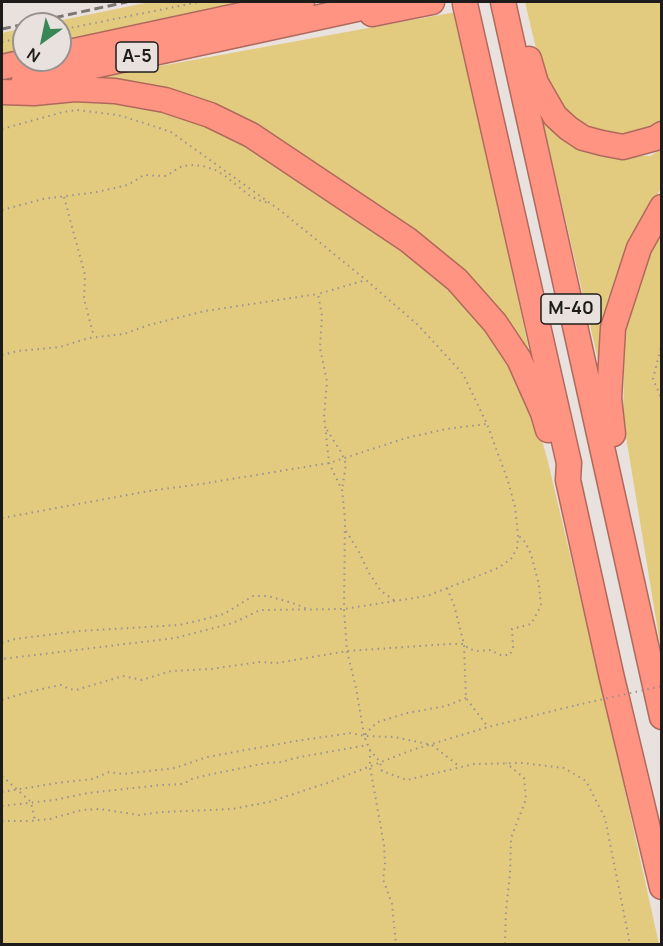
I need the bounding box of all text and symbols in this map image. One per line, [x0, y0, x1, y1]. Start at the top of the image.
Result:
north arrow [12, 12, 72, 72]
road number: A-5 [116, 42, 158, 72]
text: N [22, 43, 44, 68]
road number: M-40 [541, 294, 601, 324]

